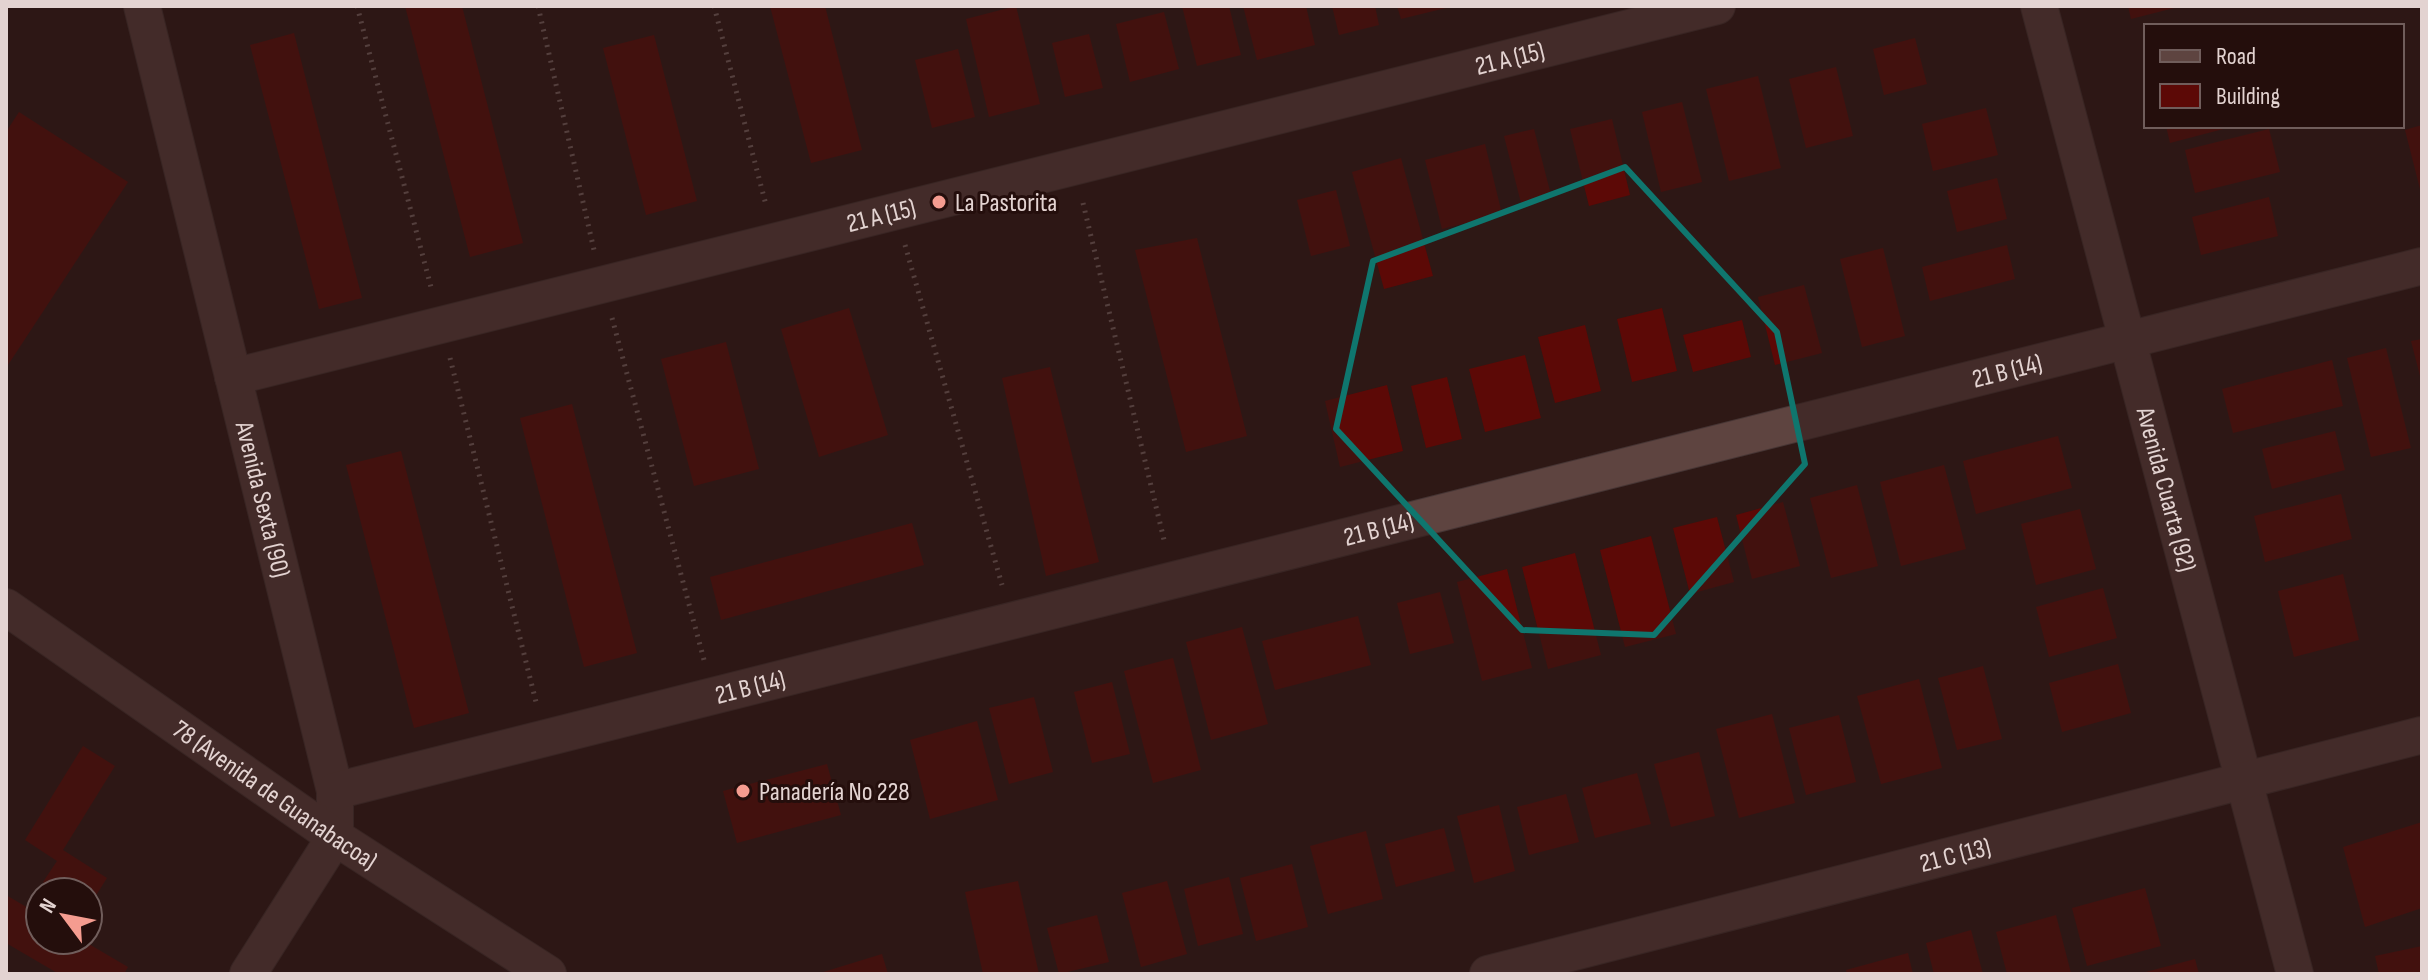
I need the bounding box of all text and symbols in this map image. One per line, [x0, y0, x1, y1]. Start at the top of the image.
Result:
legend [2144, 24, 2404, 128]
street label: 21 A (15) [1472, 36, 1548, 83]
text: Road [2216, 42, 2256, 71]
text: Building [2216, 82, 2280, 111]
place label: La Pastorita [955, 188, 1057, 219]
street label: 21 A (15) [844, 193, 919, 240]
marker: La Pastorita [930, 193, 948, 211]
street label: 21 B (14) [1969, 348, 2046, 396]
street label: Avenida Cuarta (92) [2129, 403, 2202, 575]
street label: Avenida Sexta (90) [227, 418, 296, 581]
street label: 21 B (14) [1341, 506, 1417, 554]
street label: 21 B (14) [712, 664, 789, 712]
street label: 78 (Avenida de Guanabacoa) [166, 714, 382, 877]
place label: Panadería No 228 [759, 777, 910, 808]
marker: Panadería No 228 [734, 782, 752, 800]
street label: 21 C (13) [1917, 832, 1994, 880]
north arrow [24, 876, 104, 956]
text: N [34, 894, 63, 918]

